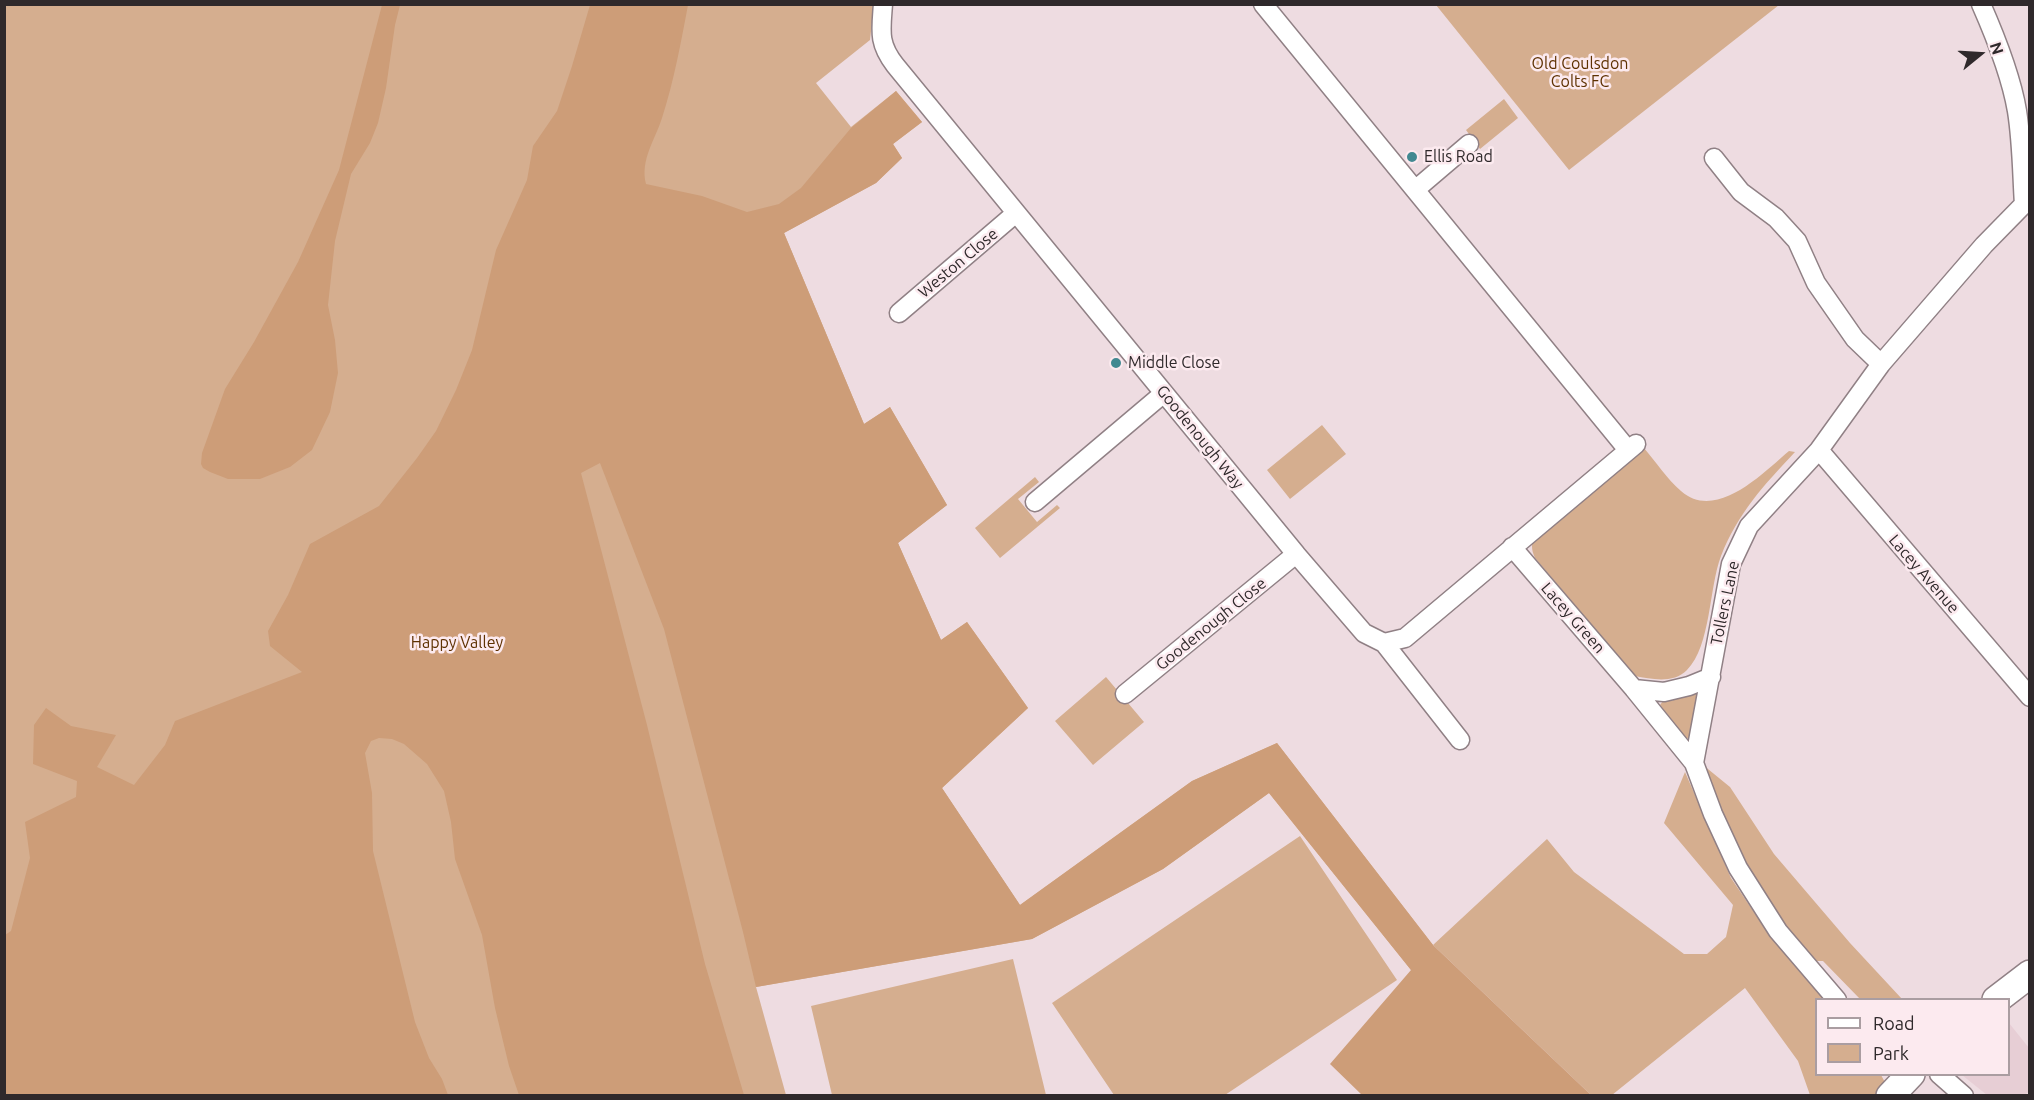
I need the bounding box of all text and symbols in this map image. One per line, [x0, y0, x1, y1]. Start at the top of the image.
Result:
north arrow [1950, 24, 2010, 84]
text: N [1987, 40, 2008, 57]
park label: Old Coulsdon Colts FC [1532, 54, 1628, 92]
place label: Ellis Road [1424, 147, 1493, 167]
marker: Ellis Road [1405, 150, 1419, 164]
street label: Weston Close [914, 224, 1002, 302]
place label: Middle Close [1128, 353, 1220, 373]
marker: Middle Close [1109, 356, 1123, 370]
street label: Goodenough Way [1152, 381, 1248, 493]
street label: Lacey Avenue [1885, 531, 1963, 617]
street label: Tollers Lane [1707, 559, 1743, 647]
street label: Goodenough Close [1152, 574, 1270, 674]
street label: Lacey Green [1537, 579, 1609, 657]
park label: Happy Valley [411, 633, 503, 653]
legend [1815, 998, 2010, 1076]
text: Road [1873, 1013, 1915, 1033]
text: Park [1873, 1043, 1909, 1063]

